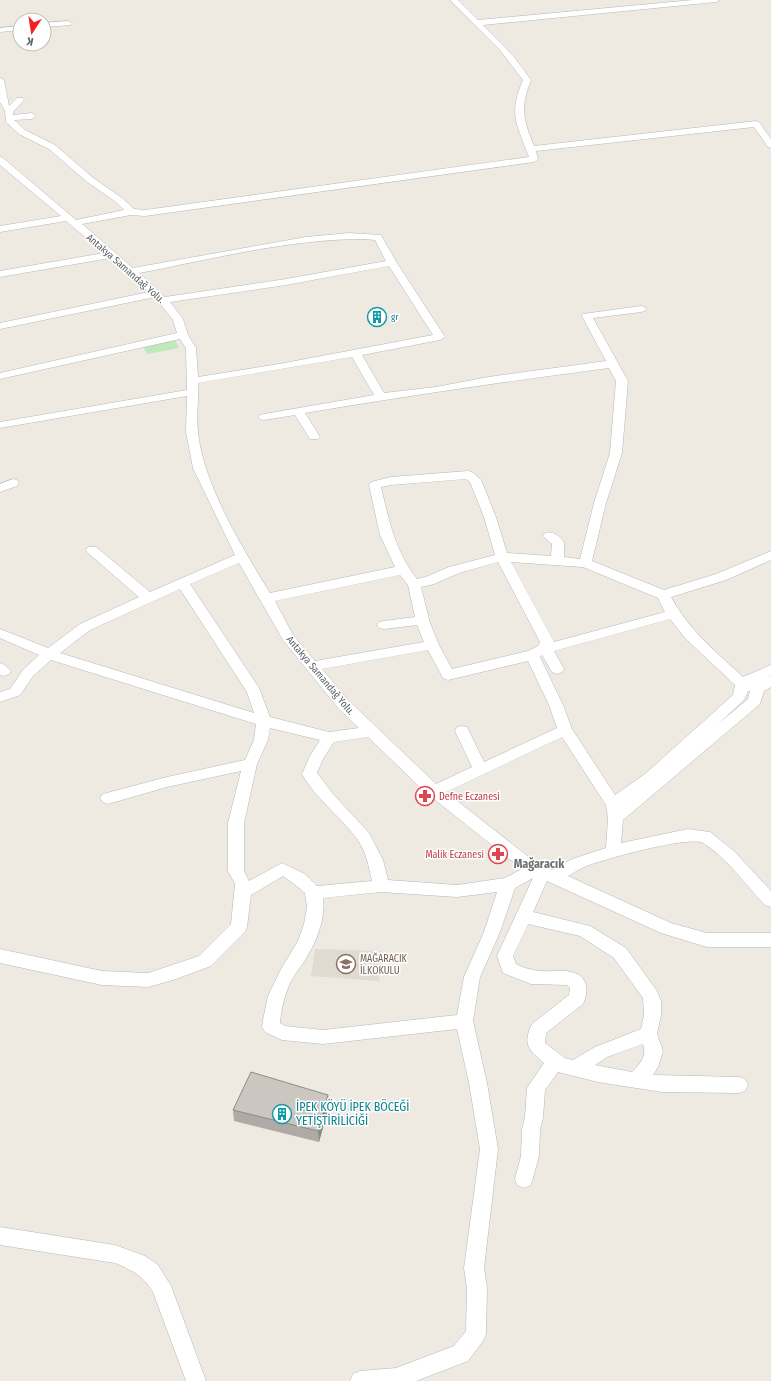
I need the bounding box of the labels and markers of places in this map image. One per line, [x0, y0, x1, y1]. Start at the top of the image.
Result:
building icon: gr [366, 306, 388, 328]
place label: gr [391, 312, 399, 322]
pharmacy icon: Defne Eczanesi [414, 785, 436, 807]
place label: Defne Eczanesi [439, 791, 500, 803]
pharmacy icon: Malik Eczanesi [487, 843, 509, 865]
place label: Malik Eczanesi [425, 849, 484, 861]
place label: MAĞARACIK İLKOKULU [360, 952, 408, 977]
school or university icon: MAĞARACIK İLKOKULU [335, 953, 357, 975]
place label: İPEK KÖYÜ İPEK BÖCEĞİ YETİŞTİRİLİCİĞİ [296, 1098, 409, 1128]
building icon: İPEK KÖYÜ İPEK BÖCEĞİ YETİŞTİRİLİCİĞİ [271, 1103, 293, 1125]

